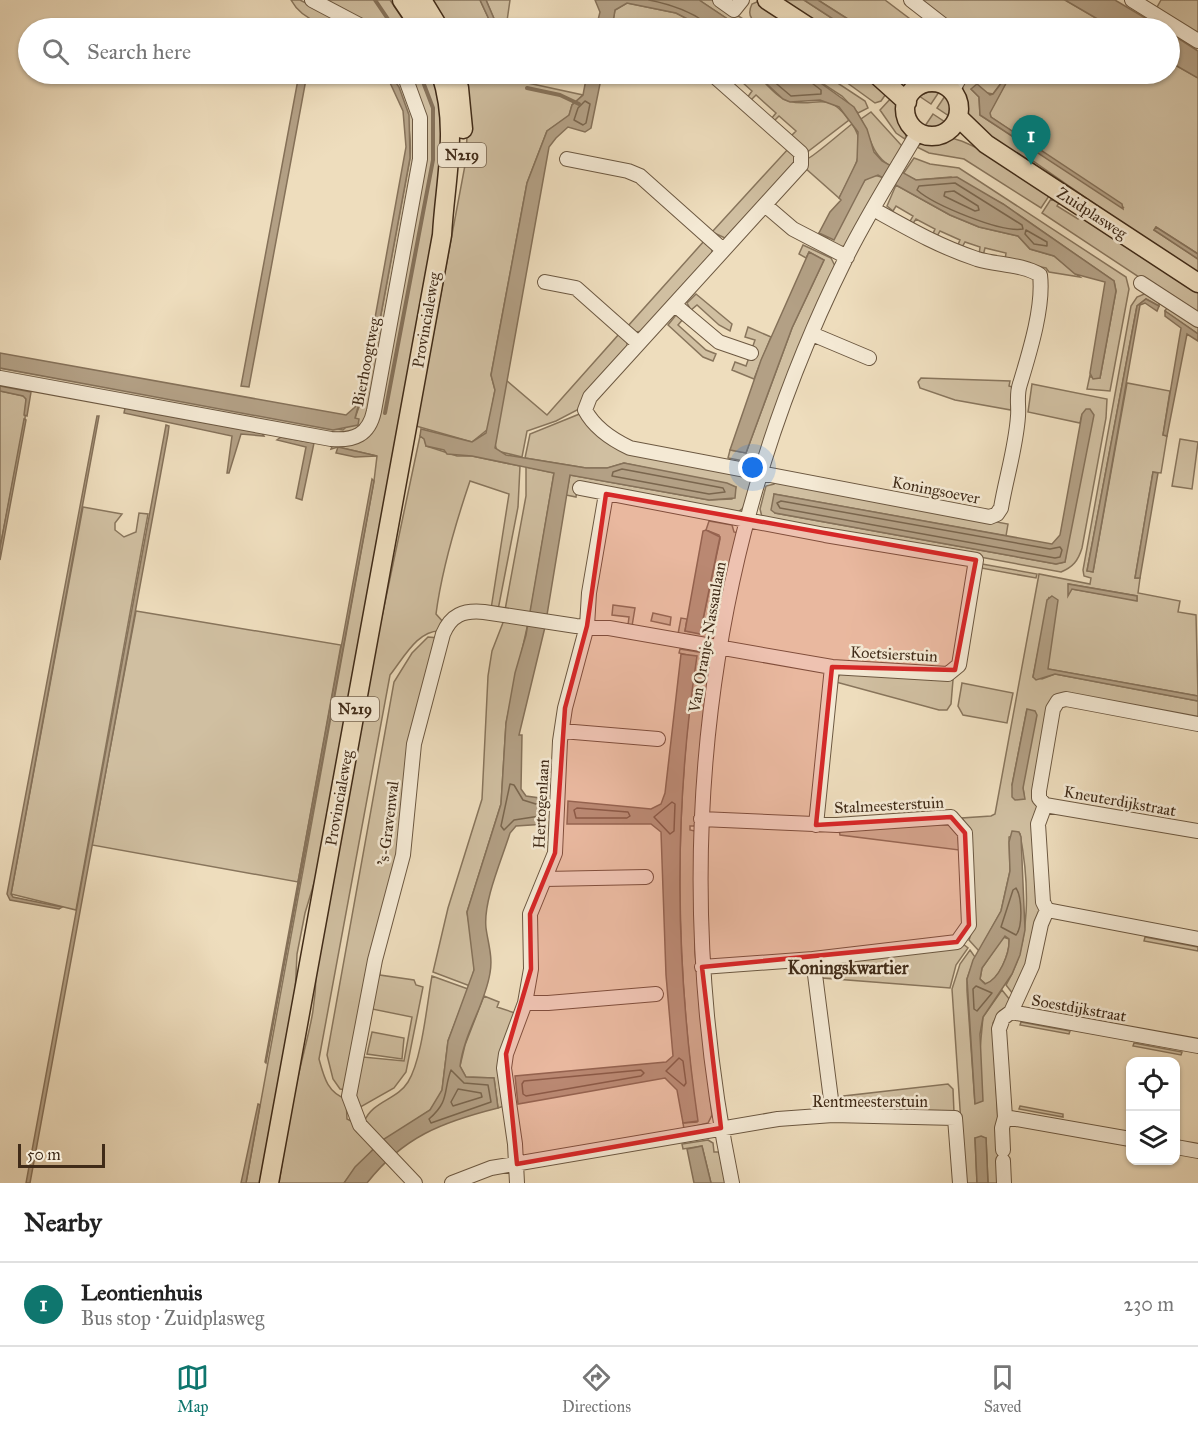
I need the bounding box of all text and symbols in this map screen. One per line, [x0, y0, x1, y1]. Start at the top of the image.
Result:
search box [18, 18, 1180, 84]
icon: search [39, 35, 72, 68]
text: Search here [87, 38, 191, 65]
pin: 1 [1012, 116, 1050, 165]
road number: N219 [438, 143, 486, 167]
street label: Zuidplasweg [1053, 183, 1131, 244]
street label: Provincialeweg [408, 270, 445, 370]
street label: Bierhoogtweg [348, 315, 385, 408]
your location [738, 453, 767, 482]
street label: Koningsoever [890, 472, 982, 509]
street label: Van Oranje-Nassaulaan [684, 560, 730, 715]
street label: Koetsierstuin [850, 642, 939, 666]
road number: N219 [331, 697, 379, 721]
street label: Provincialeweg [321, 748, 358, 848]
street label: Hertogenlaan [529, 758, 554, 849]
street label: 's-Gravenwal [373, 779, 403, 866]
street label: Kneuterdijkstraat [1062, 782, 1178, 820]
street label: Stalmeesterstuin [834, 793, 945, 817]
district label: Koningskwartier [788, 957, 910, 980]
street label: Soestdijkstraat [1030, 990, 1128, 1026]
map controls [1126, 1057, 1180, 1165]
button: locate [1126, 1057, 1180, 1111]
street label: Rentmeesterstuin [812, 1092, 928, 1111]
button: layers [1126, 1111, 1180, 1165]
scale bar [18, 1141, 105, 1168]
text: 50 m [27, 1145, 61, 1164]
text: Nearby [24, 1206, 102, 1238]
text: Leontienhuis [81, 1279, 202, 1306]
text: 1 [40, 1292, 47, 1316]
text: 230 m [1123, 1292, 1174, 1316]
text: Bus stop · Zuidplasweg [81, 1306, 264, 1330]
tab: Map [176, 1361, 209, 1416]
tab: Directions [562, 1361, 631, 1416]
tab: Saved [984, 1361, 1022, 1416]

